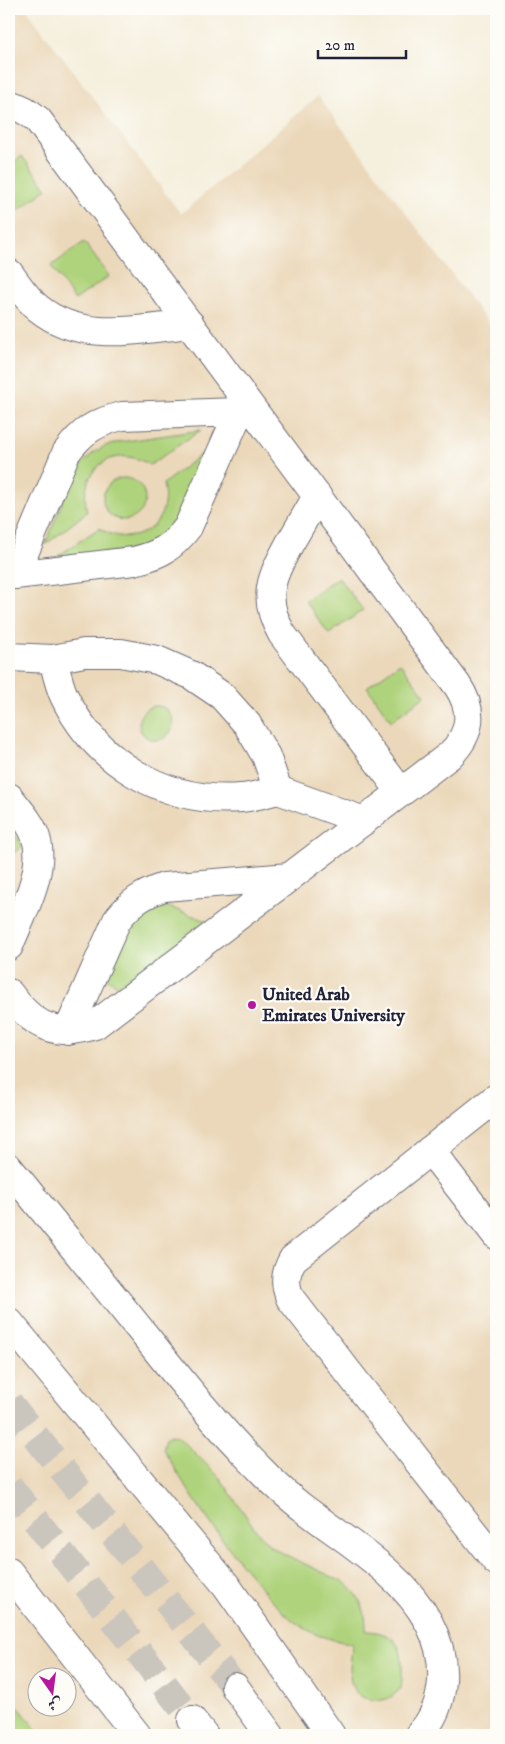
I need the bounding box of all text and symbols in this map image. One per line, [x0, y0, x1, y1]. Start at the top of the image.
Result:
scale bar [318, 28, 405, 60]
text: 20 m [325, 36, 355, 55]
place label: United Arab Emirates University [262, 984, 405, 1027]
marker: United Arab Emirates University [246, 999, 258, 1011]
north arrow [28, 1666, 78, 1716]
text: ش [46, 1693, 64, 1714]

